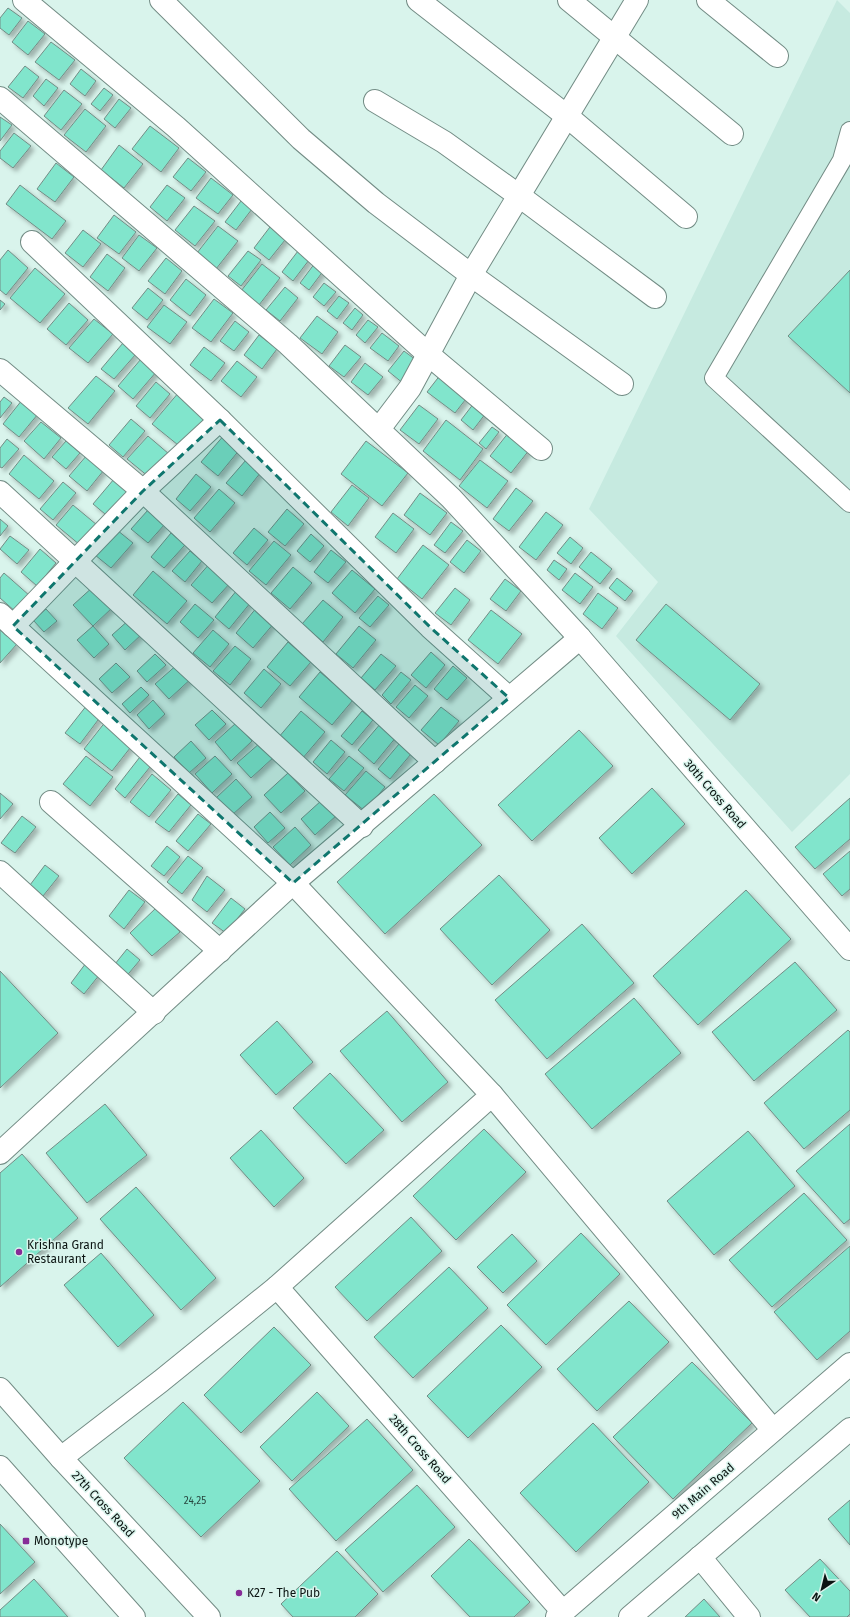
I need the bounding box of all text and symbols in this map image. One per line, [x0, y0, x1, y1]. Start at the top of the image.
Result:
street label: 30th Cross Road [681, 757, 749, 831]
place label: Krishna Grand Restaurant [27, 1238, 104, 1266]
marker: Krishna Grand Restaurant [14, 1247, 24, 1257]
street label: 28th Cross Road [386, 1412, 454, 1486]
street label: 9th Main Road [669, 1460, 737, 1522]
street label: 27th Cross Road [69, 1468, 137, 1540]
house number: 24,25 [184, 1495, 206, 1507]
place label: Monotype [34, 1534, 88, 1548]
marker: Monotype [21, 1536, 31, 1546]
north arrow [802, 1569, 842, 1609]
place label: K27 - The Pub [247, 1586, 320, 1600]
marker: K27 - The Pub [234, 1588, 244, 1598]
text: N [810, 1589, 823, 1604]

